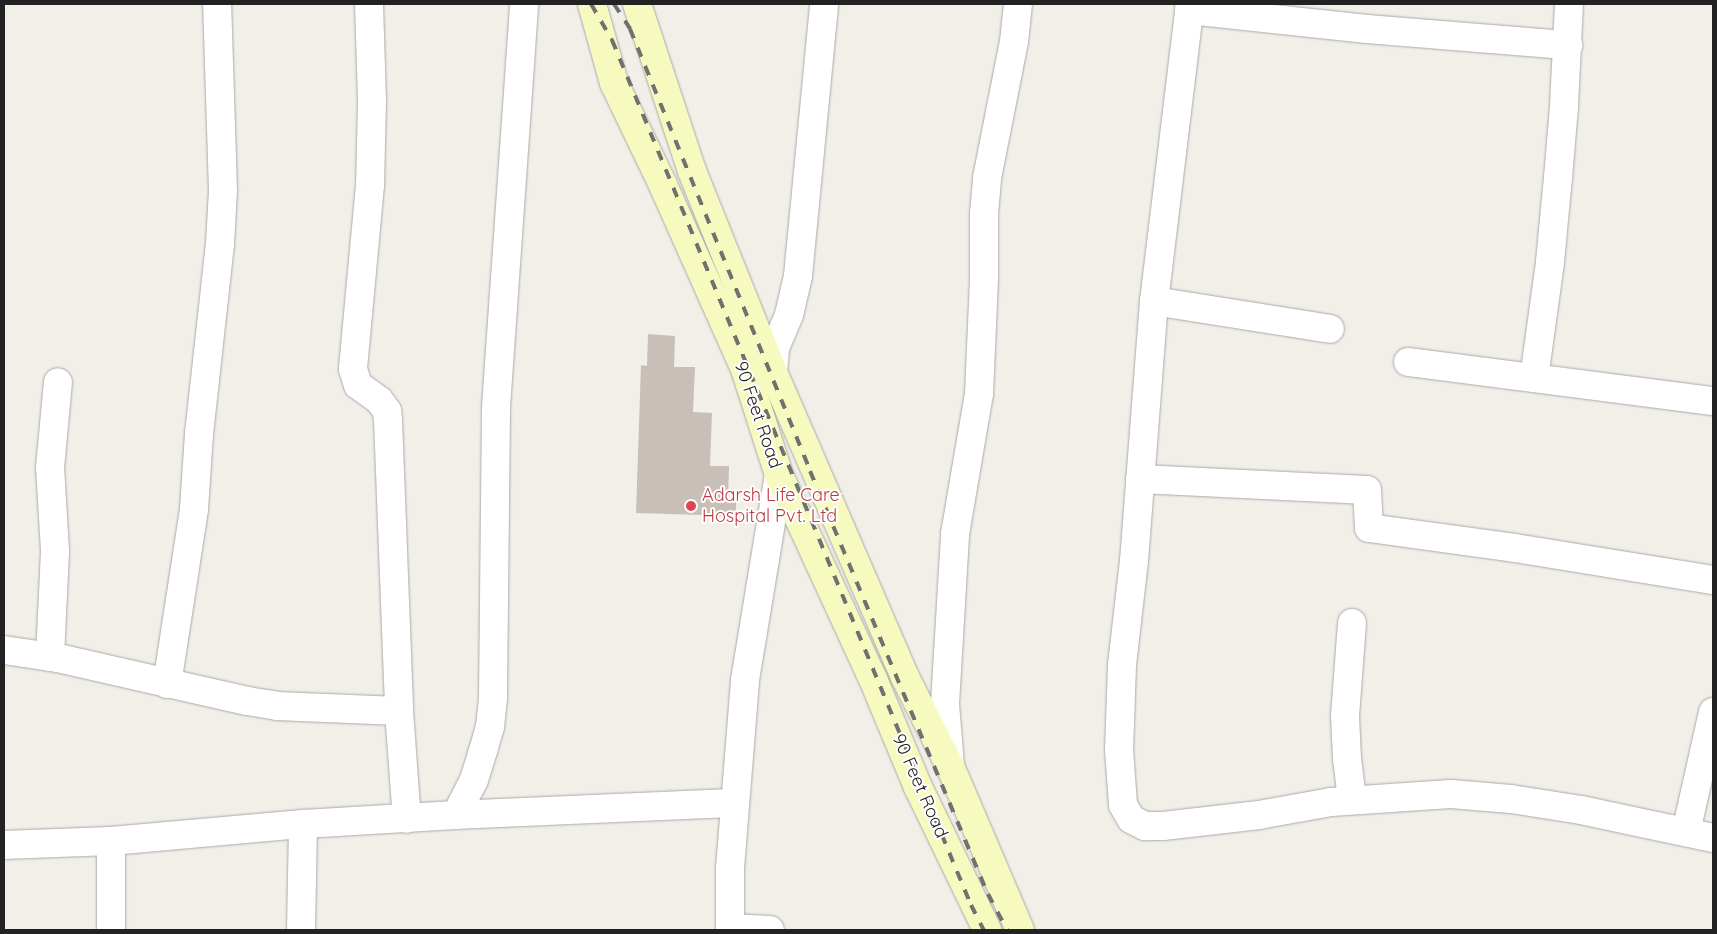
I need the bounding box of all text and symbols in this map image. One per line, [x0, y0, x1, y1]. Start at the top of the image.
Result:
street label: 90 Feet Road [730, 359, 786, 471]
place label: Adarsh Life Care Hospital Pvt. Ltd [702, 485, 840, 528]
marker: Adarsh Life Care Hospital Pvt. Ltd [684, 499, 698, 513]
street label: 90 Feet Road [887, 731, 953, 841]

